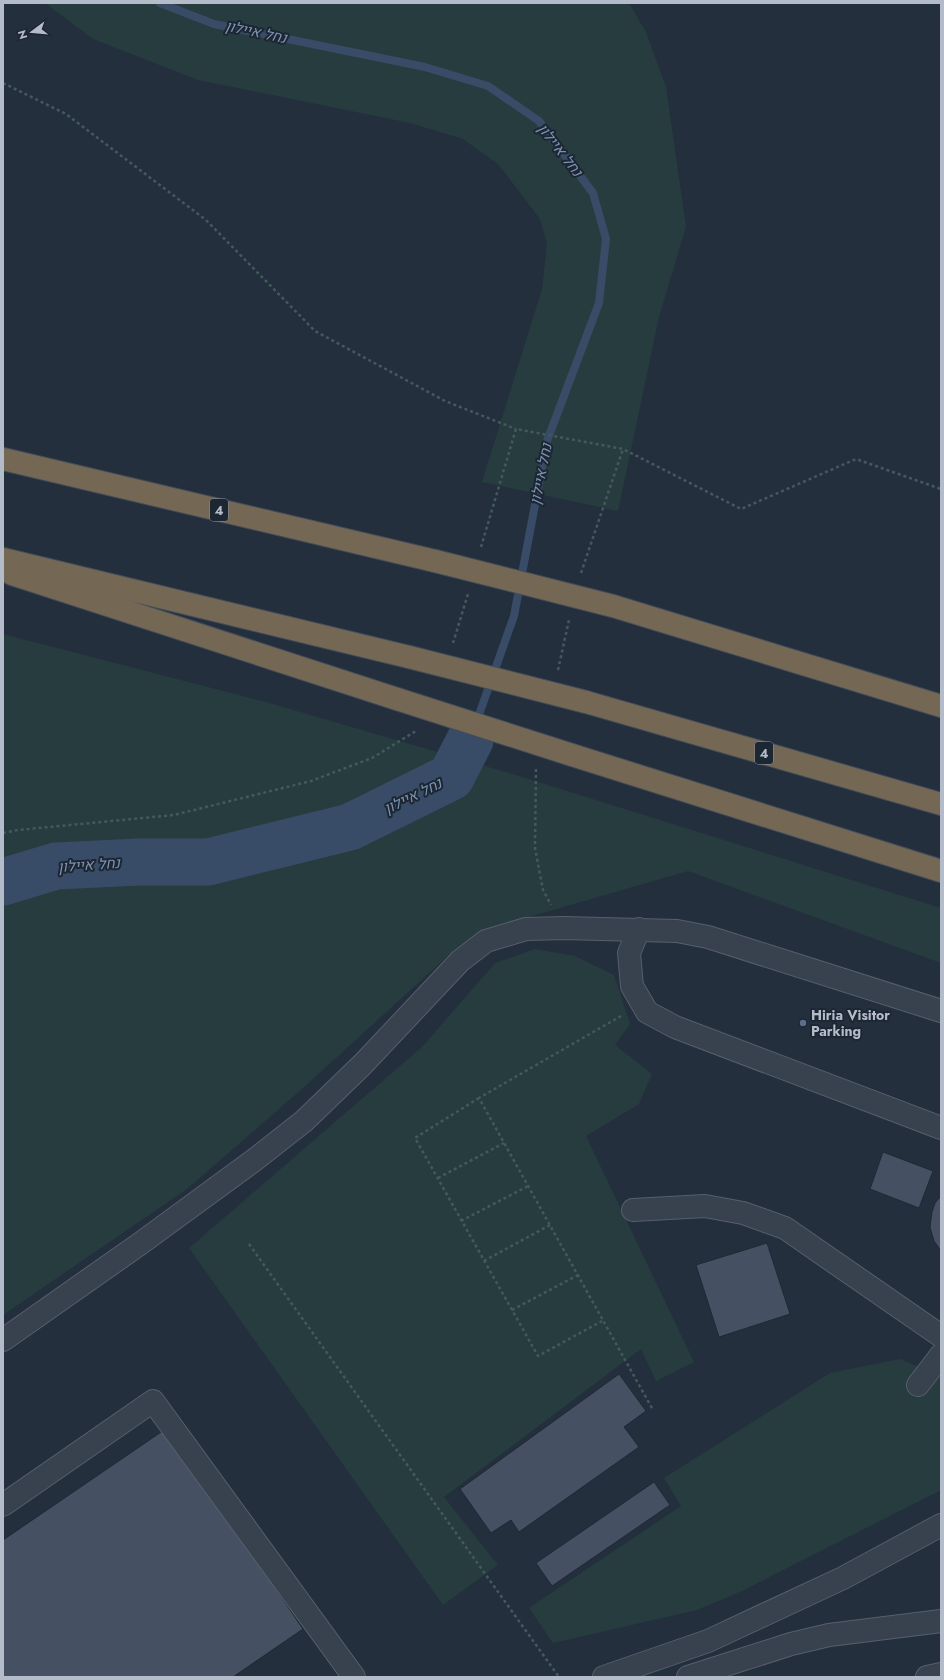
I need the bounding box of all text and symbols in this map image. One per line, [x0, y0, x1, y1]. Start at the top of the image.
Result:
north arrow [12, 12, 52, 52]
water label: נחל איילון [223, 15, 290, 50]
text: N [13, 28, 31, 41]
water label: נחל איילון [532, 119, 589, 182]
water label: נחל איילון [524, 440, 558, 506]
road number: 4 [210, 499, 228, 521]
road number: 4 [755, 742, 773, 764]
water label: נחל איילון [380, 772, 447, 819]
water label: נחל איילון [57, 852, 122, 878]
place label: Hiria Visitor Parking [811, 1005, 890, 1041]
marker: Hiria Visitor Parking [798, 1018, 808, 1028]

